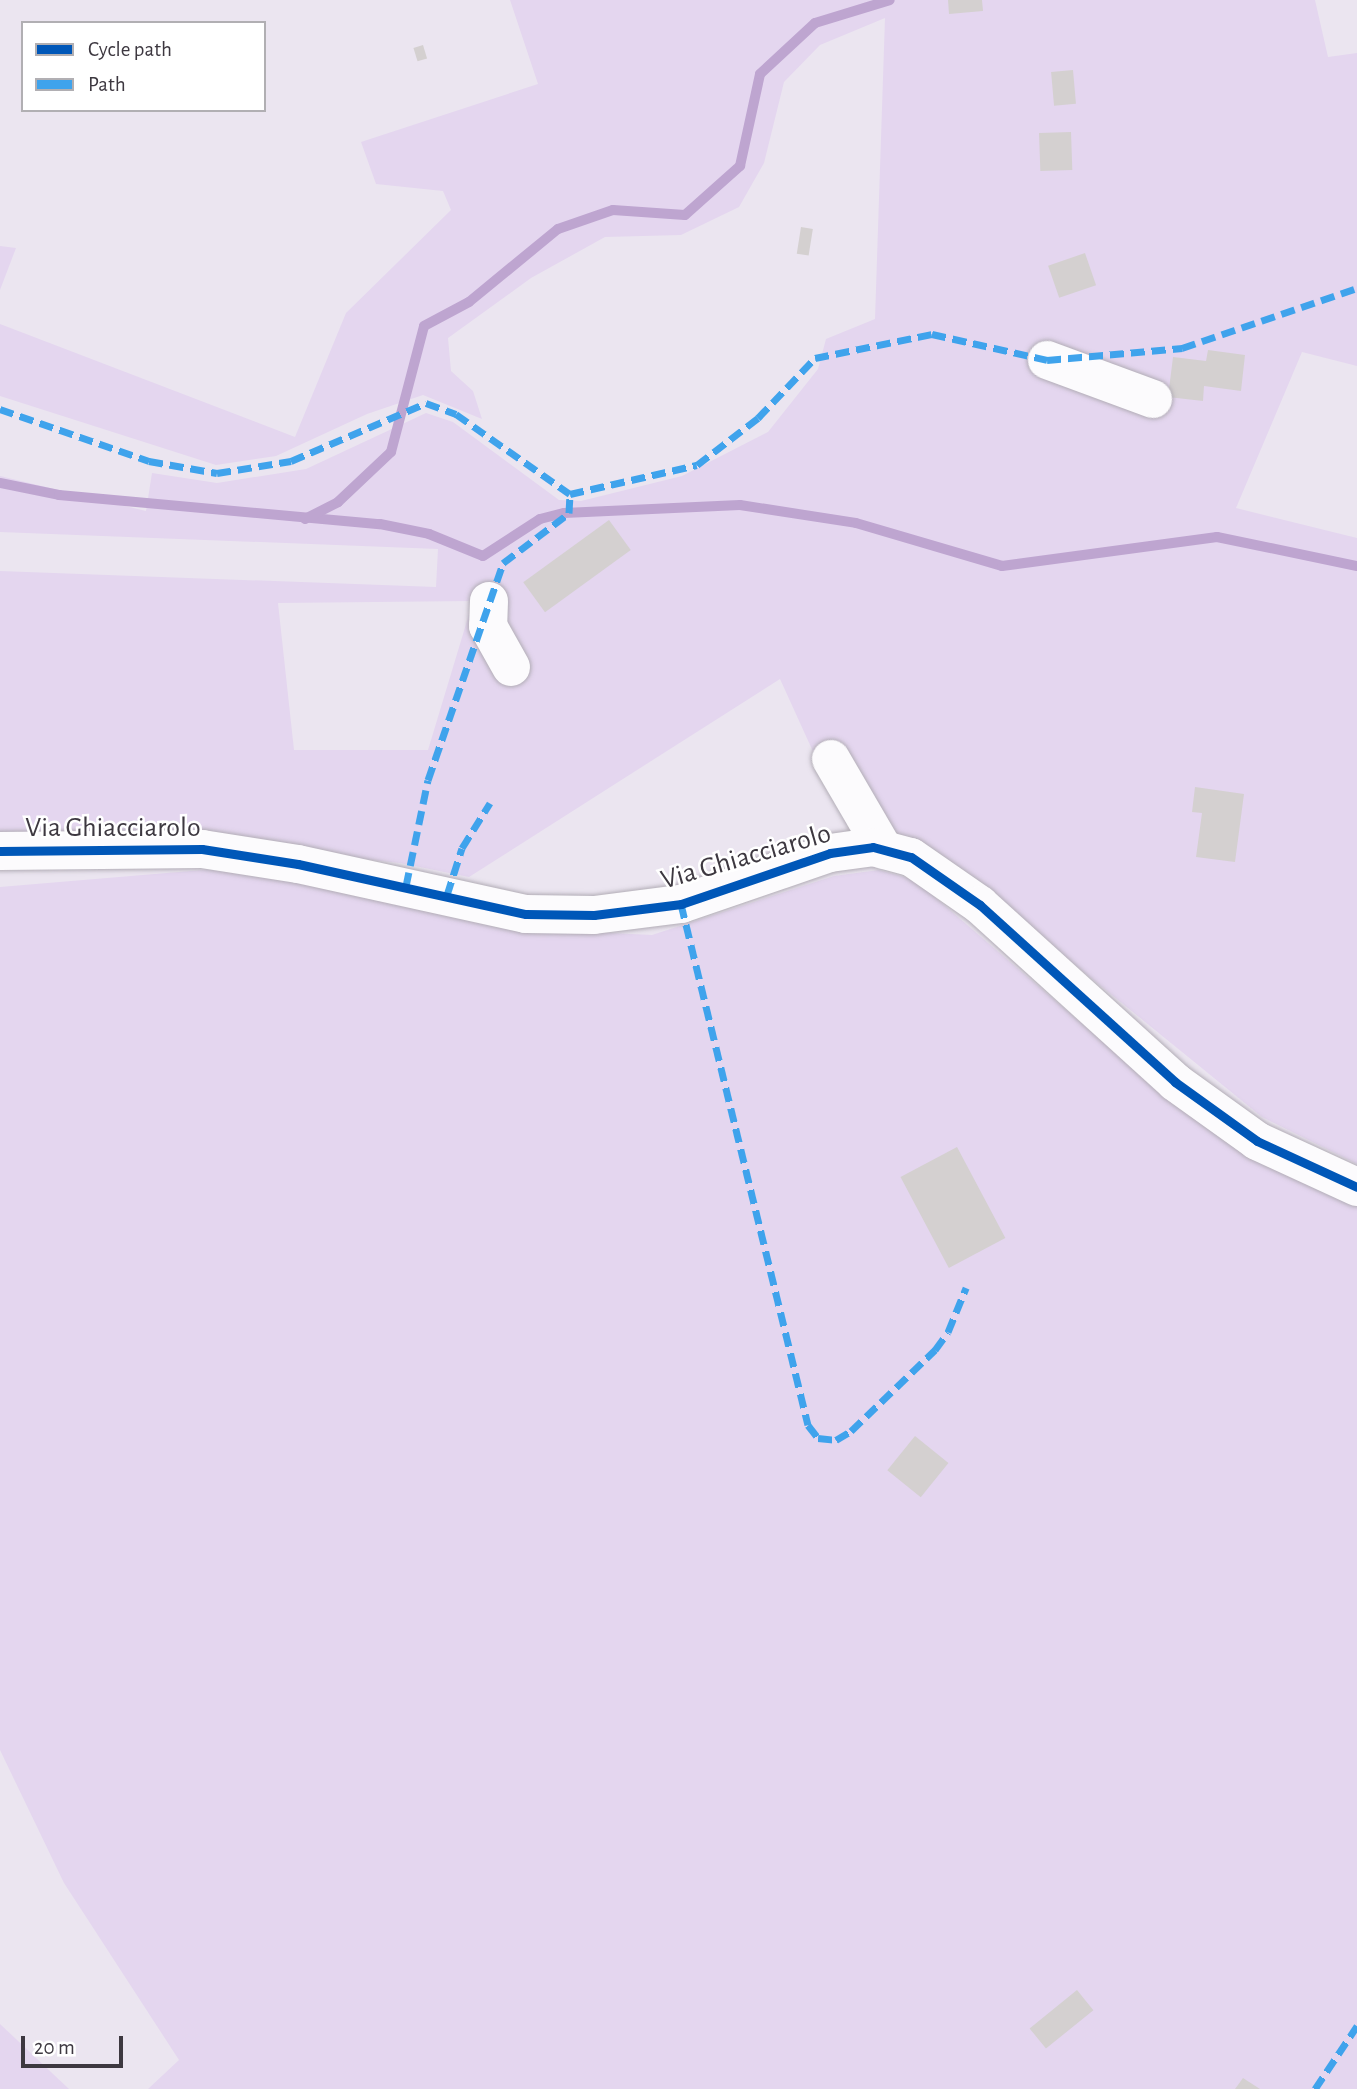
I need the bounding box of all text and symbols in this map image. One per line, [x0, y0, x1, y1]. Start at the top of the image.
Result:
legend [21, 21, 266, 112]
text: Cycle path [88, 39, 172, 60]
text: Path [88, 74, 126, 95]
street label: Via Ghiacciarolo [25, 811, 201, 845]
street label: Via Ghiacciarolo [657, 817, 835, 897]
scale bar [24, 2022, 126, 2066]
text: 20 m [34, 2037, 75, 2058]

